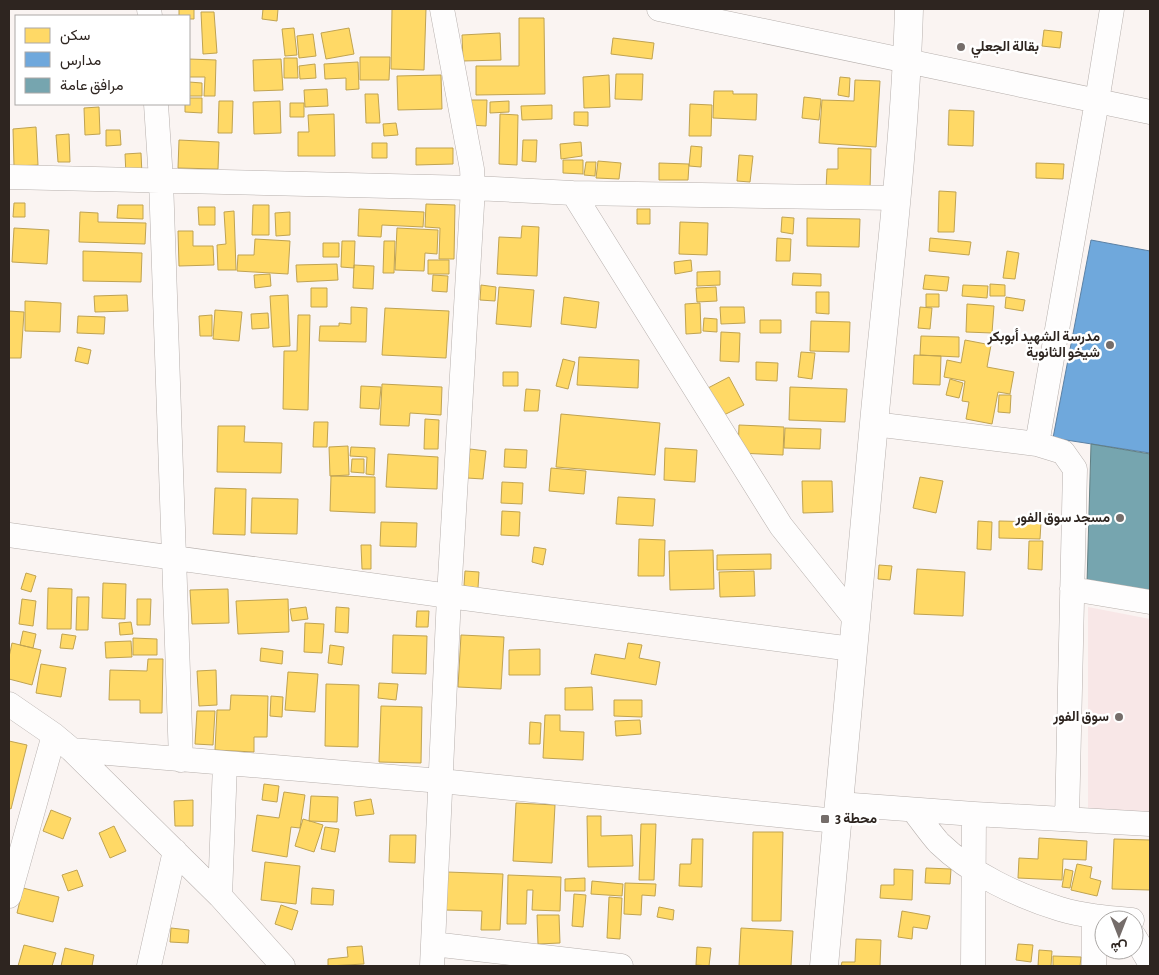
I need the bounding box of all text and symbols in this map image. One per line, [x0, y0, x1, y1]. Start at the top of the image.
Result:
legend [15, 15, 190, 105]
text: سكن [60, 28, 90, 45]
place label: بقالة الجعلي [971, 40, 1039, 58]
marker: بقالة الجعلي [955, 41, 967, 53]
text: مدارس [60, 53, 101, 70]
text: مرافق عامة [60, 78, 123, 95]
place label: مدرسة الشهيد أبوبكر شيخو الثانوية [987, 328, 1100, 361]
marker: مدرسة الشهيد أبوبكر شيخو الثانوية [1104, 339, 1116, 351]
place label: مسجد سوق الفور [1015, 511, 1110, 526]
marker: مسجد سوق الفور [1114, 512, 1126, 524]
place label: سوق الفور [1052, 710, 1109, 725]
marker: سوق الفور [1113, 711, 1125, 723]
place label: محطة 3 [835, 812, 878, 826]
marker: محطة 3 [819, 813, 831, 825]
north arrow [1094, 910, 1144, 960]
text: ش [1110, 939, 1127, 954]

